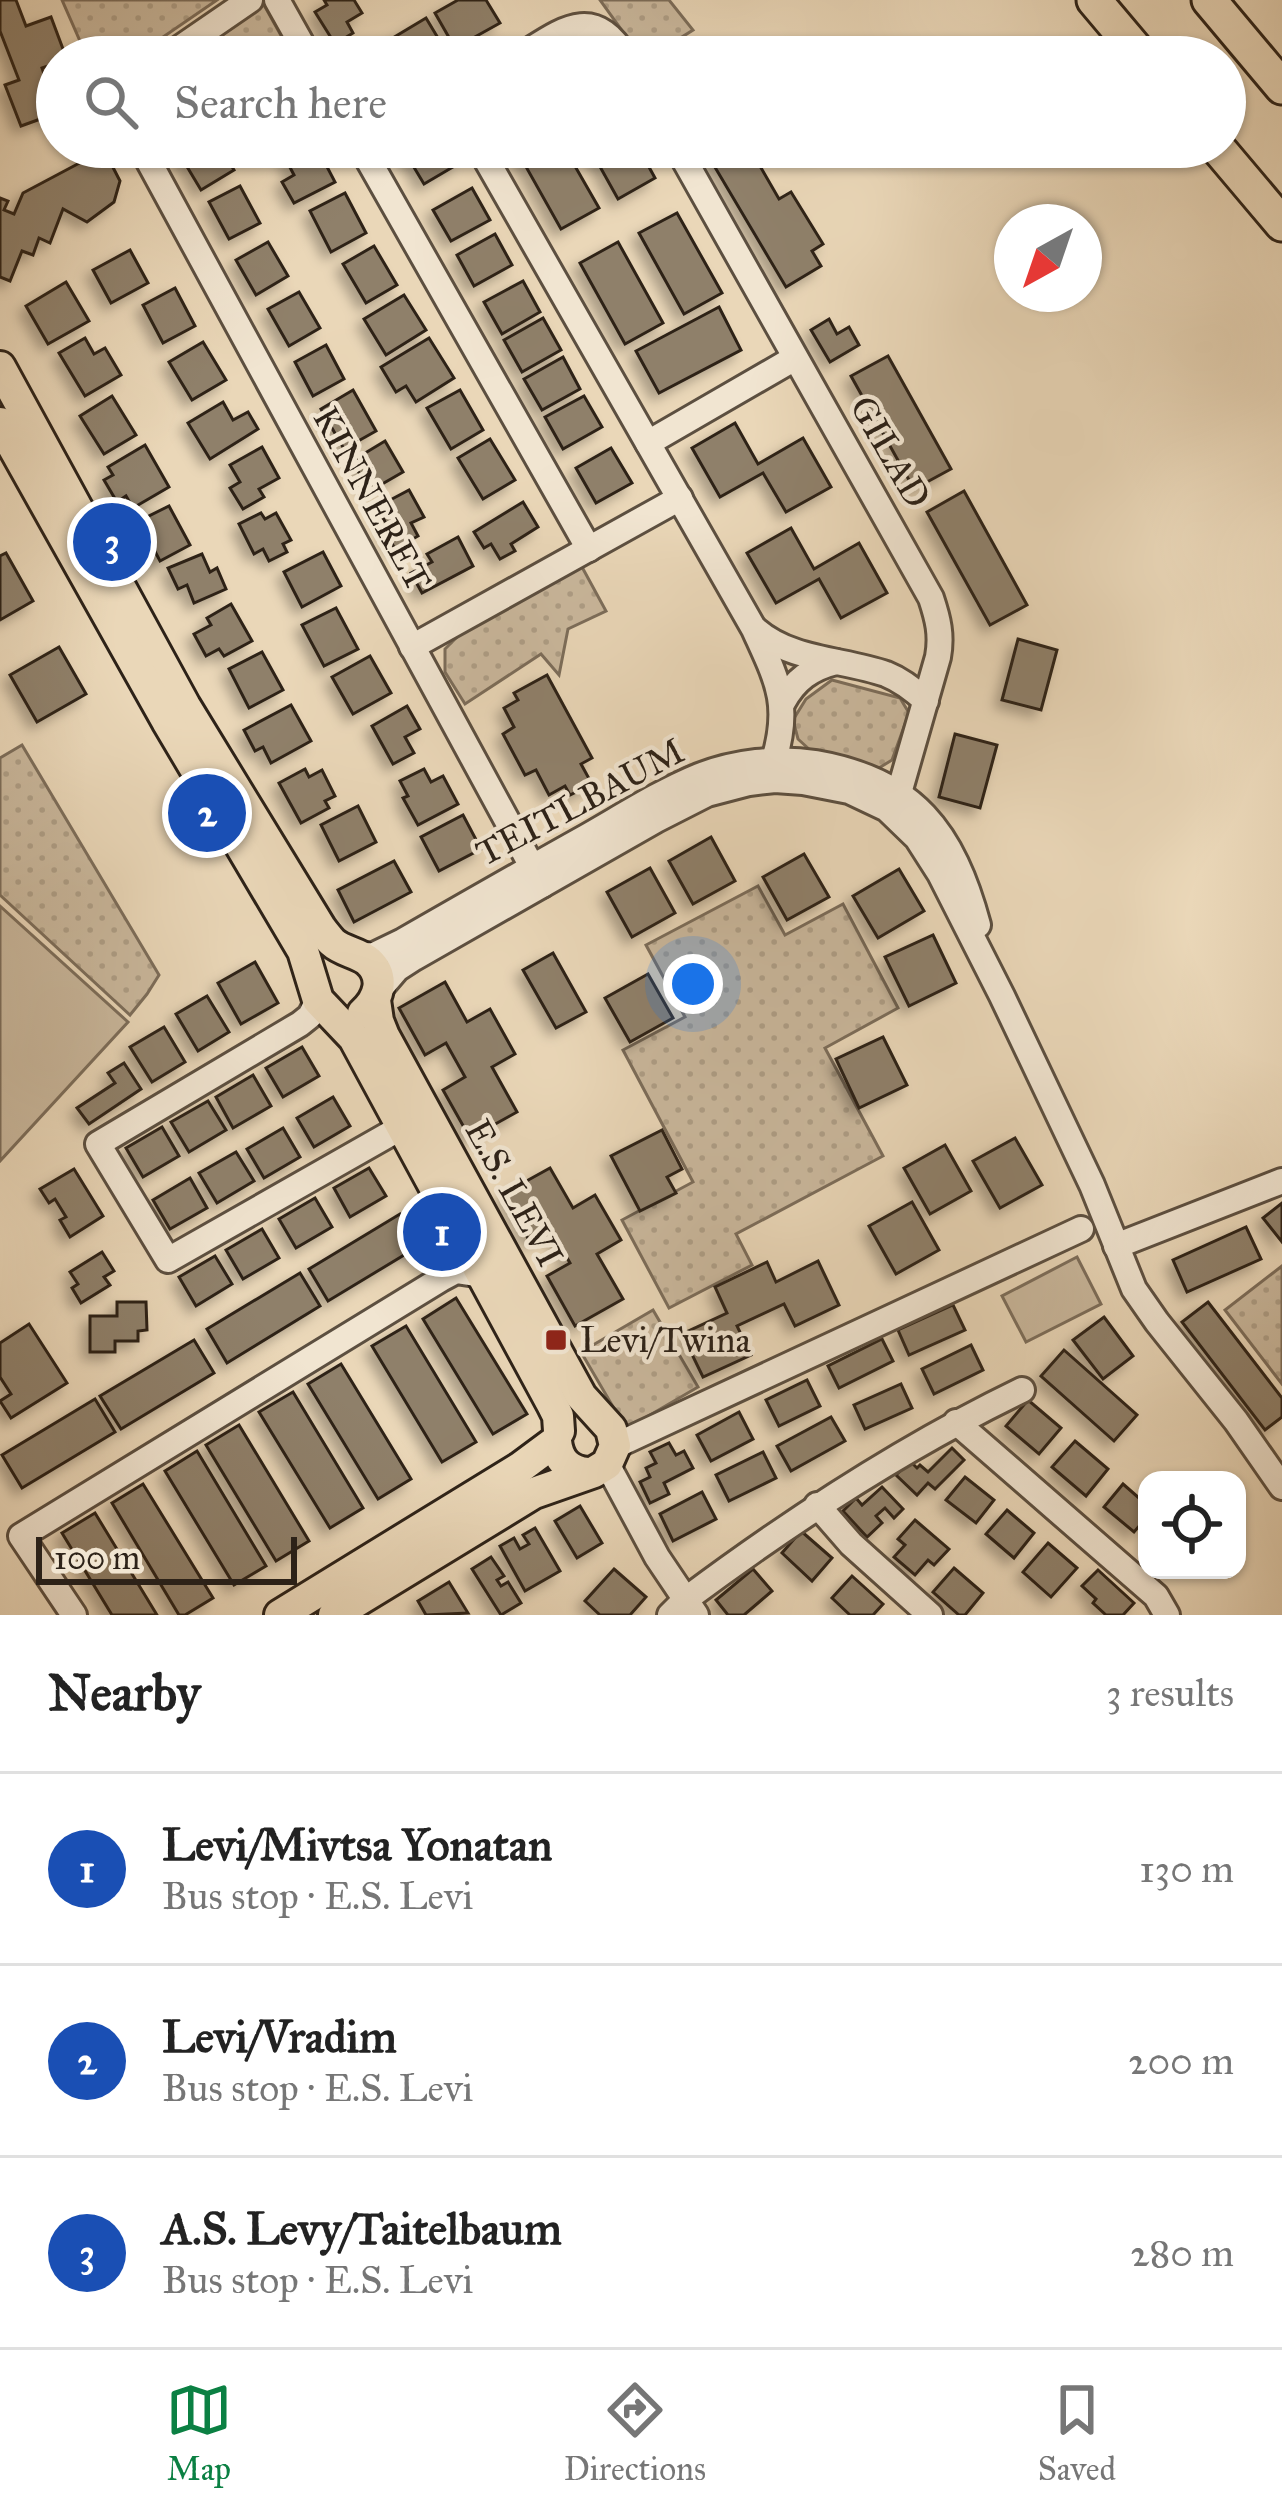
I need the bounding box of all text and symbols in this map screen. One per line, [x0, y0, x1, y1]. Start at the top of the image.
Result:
search box [36, 36, 1246, 168]
icon: search [78, 69, 144, 135]
text: Search here [174, 75, 387, 130]
north arrow [994, 204, 1102, 312]
street label: GILAD [840, 388, 940, 516]
street label: KINNERET [303, 399, 441, 599]
pin: 3 [73, 497, 151, 587]
street label: TEITLBAUM [468, 729, 692, 875]
pin: 2 [168, 768, 246, 858]
your location [663, 954, 723, 1014]
street label: E.S. LEVI [456, 1112, 572, 1274]
pin: 1 [403, 1187, 481, 1277]
place label: Levi/Twina [580, 1318, 752, 1362]
marker: Levi/Twina [543, 1327, 569, 1353]
map controls [1138, 1471, 1246, 1579]
button: locate [1138, 1471, 1246, 1579]
scale bar [36, 1531, 297, 1584]
text: 100 m [54, 1538, 140, 1578]
text: Nearby [48, 1662, 200, 1724]
text: 3 results [1106, 1669, 1234, 1717]
text: Levi/Mivtsa Yonatan [162, 1817, 552, 1872]
text: 1 [79, 1845, 95, 1893]
text: 130 m [1139, 1845, 1234, 1893]
text: Bus stop · E.S. Levi [162, 1872, 473, 1920]
text: Levi/Vradim [162, 2009, 397, 2064]
text: 2 [77, 2037, 97, 2085]
text: 200 m [1128, 2037, 1234, 2085]
text: Bus stop · E.S. Levi [162, 2064, 473, 2112]
text: A.S. Levy/Taitelbaum [162, 2201, 562, 2256]
text: 3 [79, 2229, 95, 2277]
text: 280 m [1130, 2229, 1234, 2277]
text: Bus stop · E.S. Levi [162, 2256, 473, 2304]
tab: Map [166, 2377, 232, 2489]
tab: Directions [564, 2377, 706, 2489]
tab: Saved [1038, 2377, 1116, 2489]

